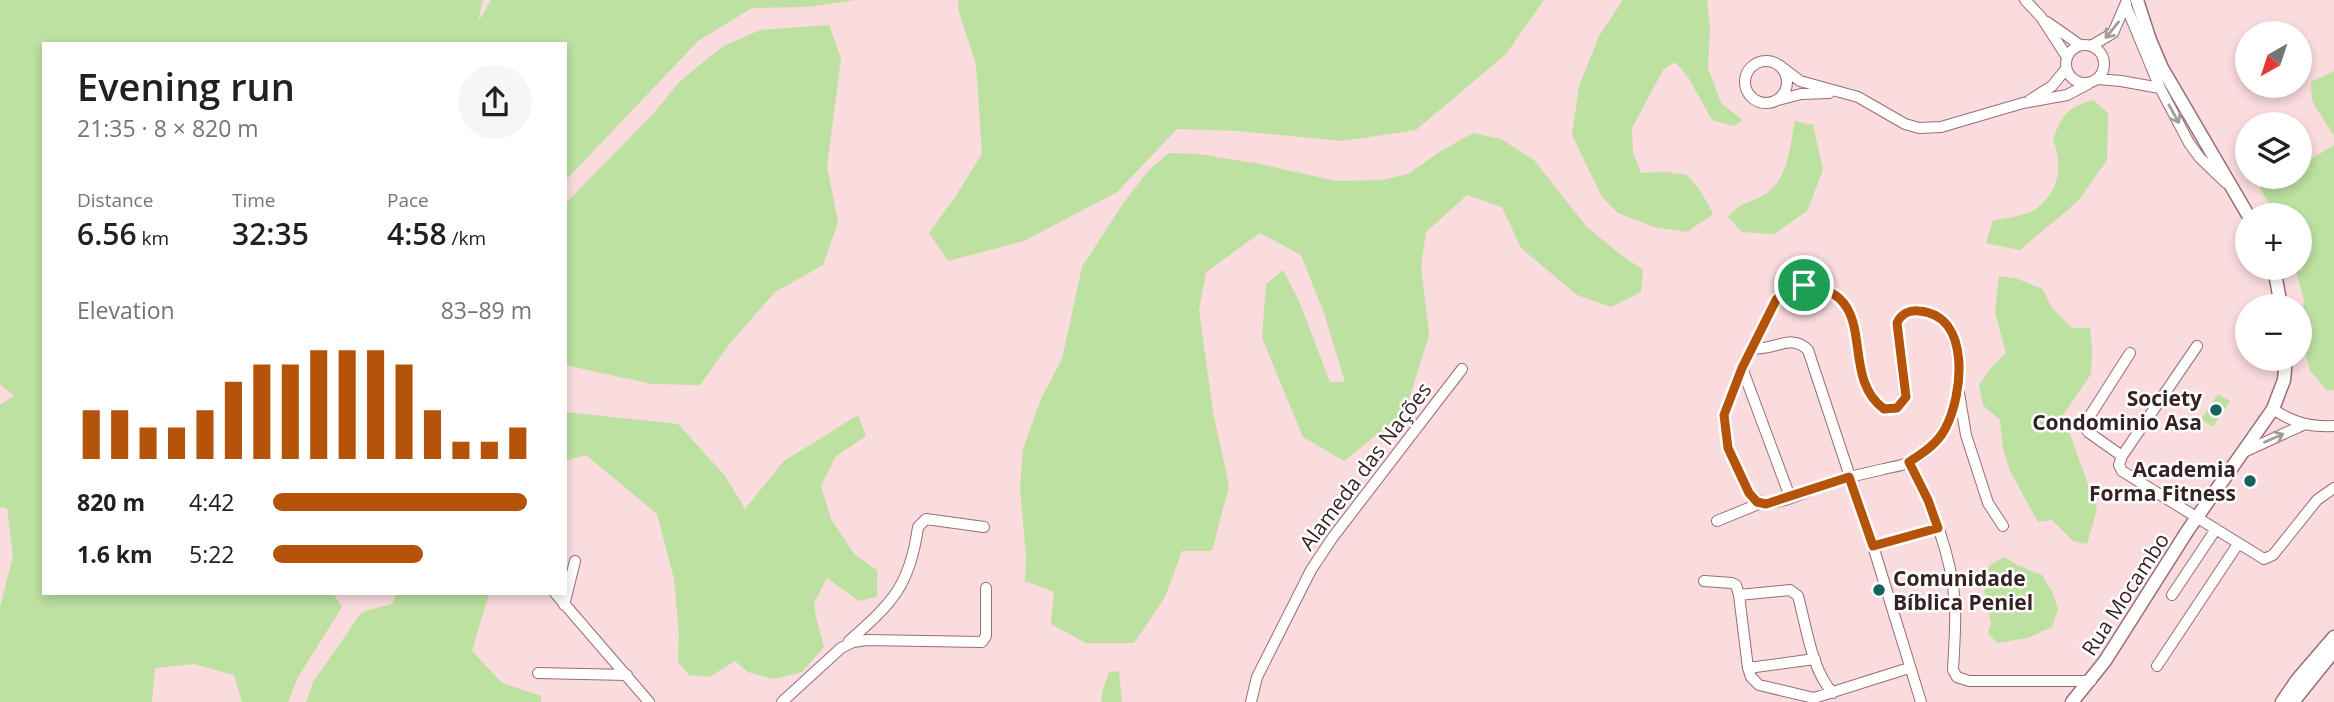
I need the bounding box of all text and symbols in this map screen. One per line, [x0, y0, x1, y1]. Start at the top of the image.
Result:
one-way arrow [2105, 21, 2121, 39]
north arrow [2235, 21, 2312, 98]
map controls [2235, 21, 2312, 371]
text: Evening run [77, 60, 295, 112]
button: share [458, 65, 532, 139]
one-way arrow [2167, 103, 2181, 123]
text: 21:35 · 8 × 820 m [77, 112, 259, 144]
button: layers [2235, 112, 2312, 189]
text: Distance [77, 187, 153, 213]
text: Time [232, 187, 276, 213]
text: Pace [387, 187, 429, 213]
button: + [2235, 203, 2312, 280]
text: 6.56 [77, 213, 137, 254]
text: 32:35 [232, 213, 309, 254]
text: 4:58 [387, 213, 447, 254]
text: km [137, 225, 169, 251]
text: /km [447, 225, 486, 251]
pin [1774, 255, 1834, 315]
icon: arrive [1785, 266, 1823, 304]
text: Elevation [77, 294, 175, 326]
text: 83–89 m [441, 294, 532, 326]
button: − [2235, 294, 2312, 371]
street label: Alameda das Nações [1293, 376, 1437, 556]
place label: Society Condominio Asa [2032, 384, 2202, 436]
marker: Society Condominio Asa [2208, 402, 2224, 418]
one-way arrow [2264, 430, 2285, 443]
place label: Academia Forma Fitness [2089, 455, 2236, 507]
marker: Academia Forma Fitness [2242, 473, 2258, 489]
text: 820 m [77, 486, 145, 518]
text: 4:42 [189, 486, 235, 518]
street label: Rua Mocambo [2075, 527, 2175, 661]
text: 1.6 km [77, 538, 153, 570]
text: 5:22 [189, 538, 235, 570]
place label: Comunidade Bíblica Peniel [1893, 564, 2033, 616]
marker: Comunidade Bíblica Peniel [1871, 582, 1887, 598]

